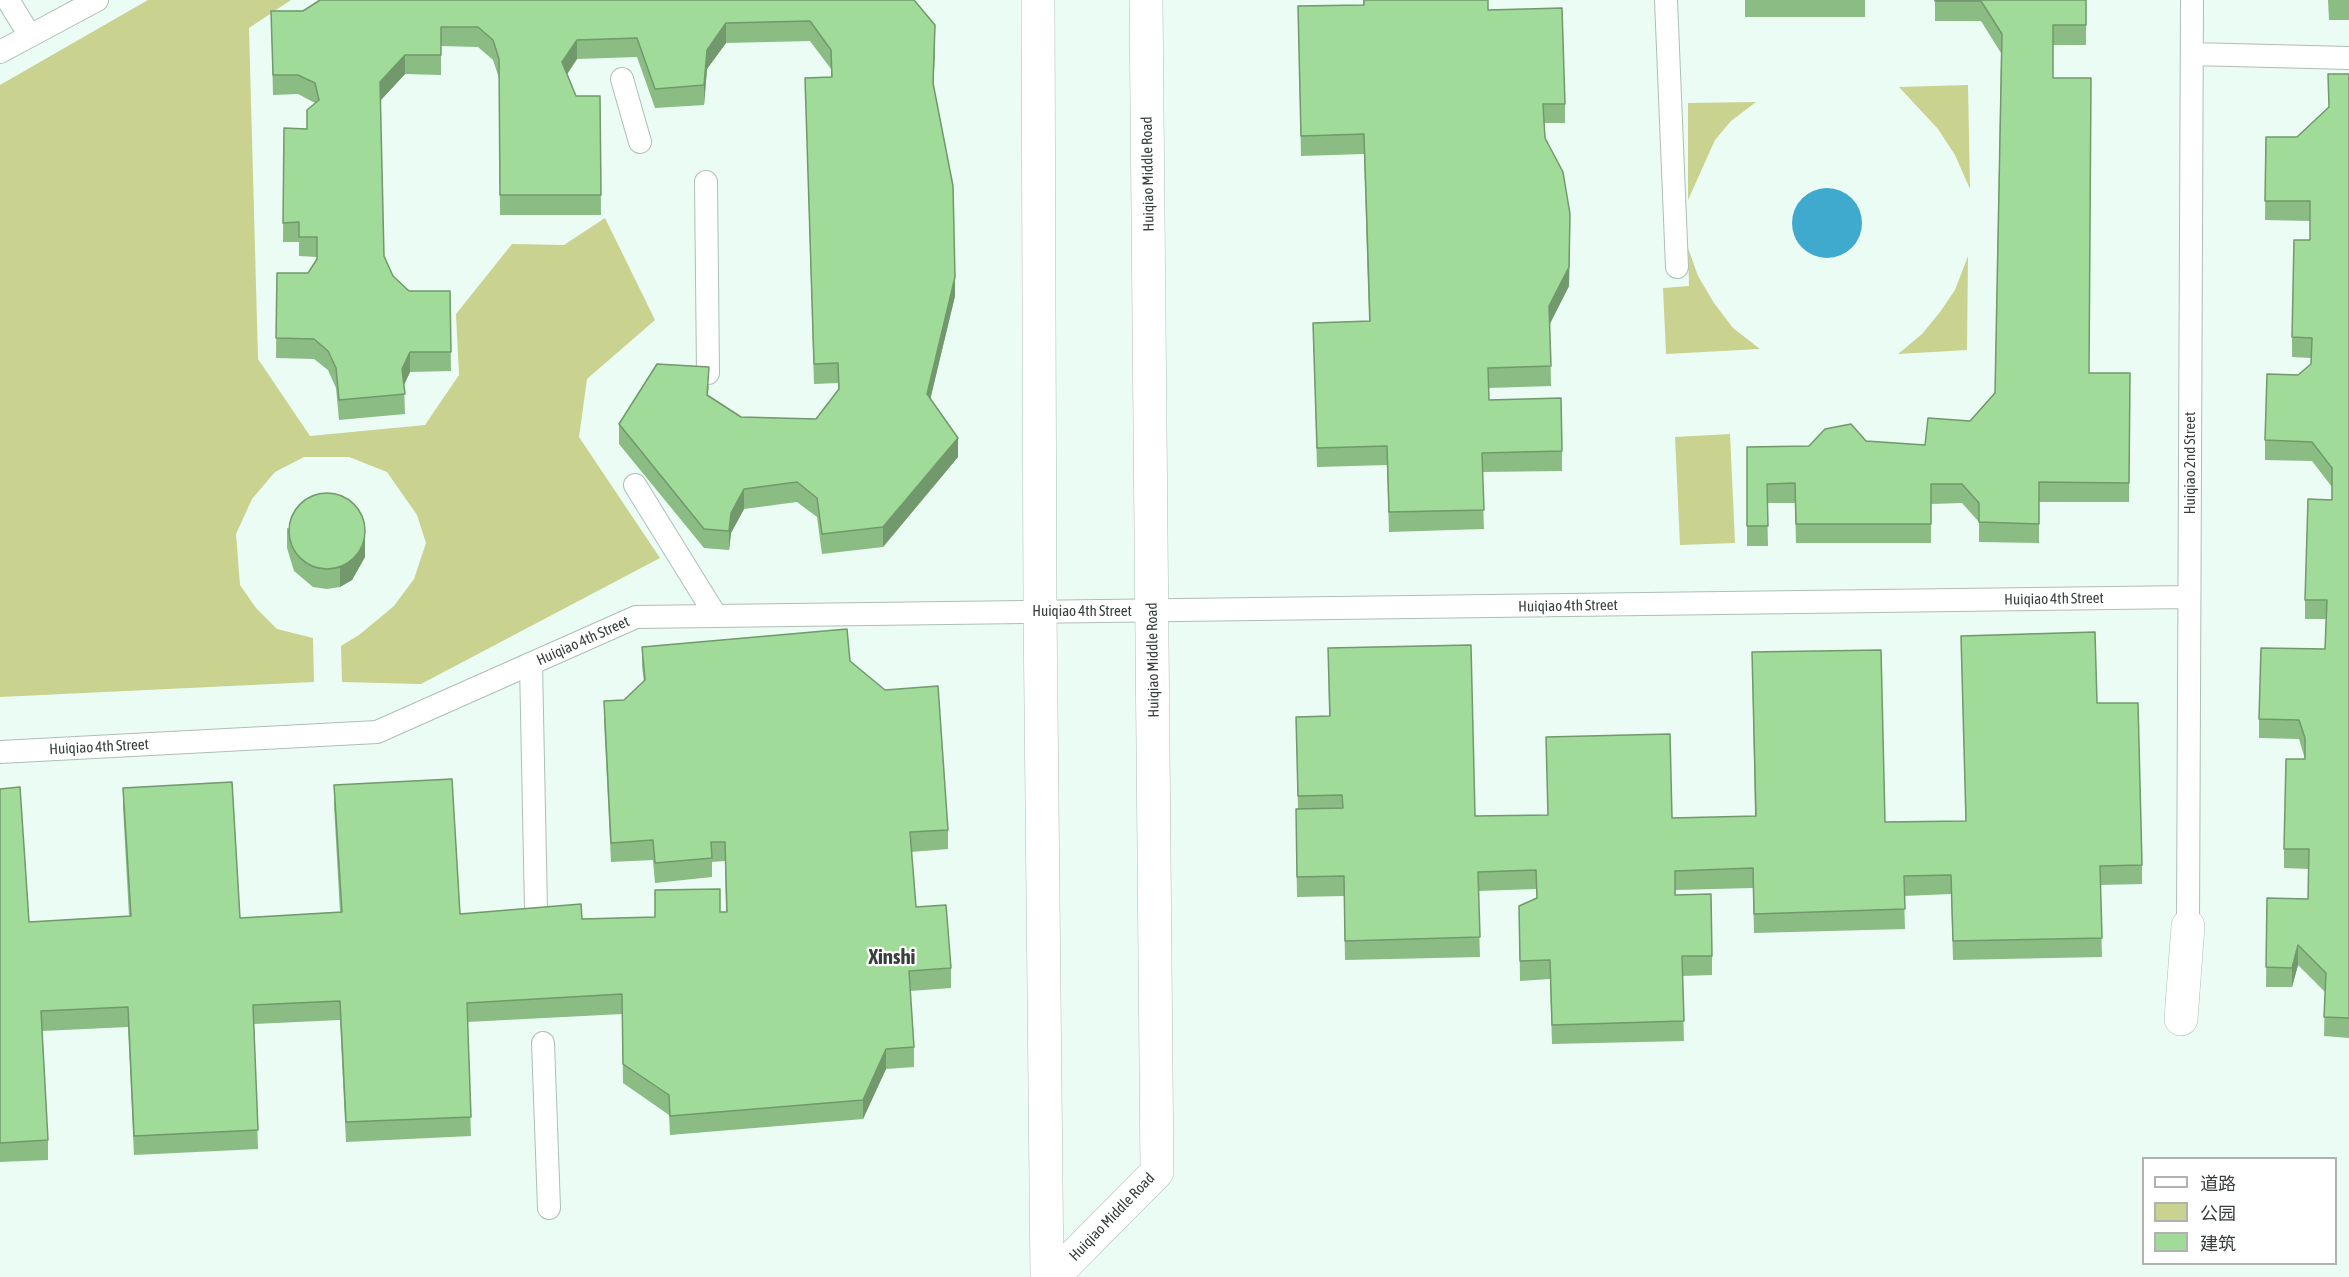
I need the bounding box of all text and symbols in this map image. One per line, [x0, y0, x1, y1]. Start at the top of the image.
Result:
street label: Huiqiao Middle Road [1138, 116, 1158, 232]
street label: Huiqiao 2nd Street [2181, 412, 2199, 514]
street label: Huiqiao 4th Street [2004, 589, 2104, 609]
street label: Huiqiao 4th Street [1518, 596, 1618, 616]
street label: Huiqiao 4th Street [1032, 602, 1132, 620]
street label: Huiqiao Middle Road [1143, 602, 1163, 718]
street label: Huiqiao 4th Street [534, 613, 632, 669]
street label: Huiqiao 4th Street [49, 735, 149, 759]
district label: Xinshi [869, 944, 915, 970]
legend [2142, 1157, 2337, 1265]
street label: Huiqiao Middle Road [1066, 1169, 1158, 1265]
text: 道路 [2200, 1173, 2236, 1194]
text: 公园 [2200, 1203, 2236, 1224]
text: 建筑 [2200, 1233, 2236, 1254]

